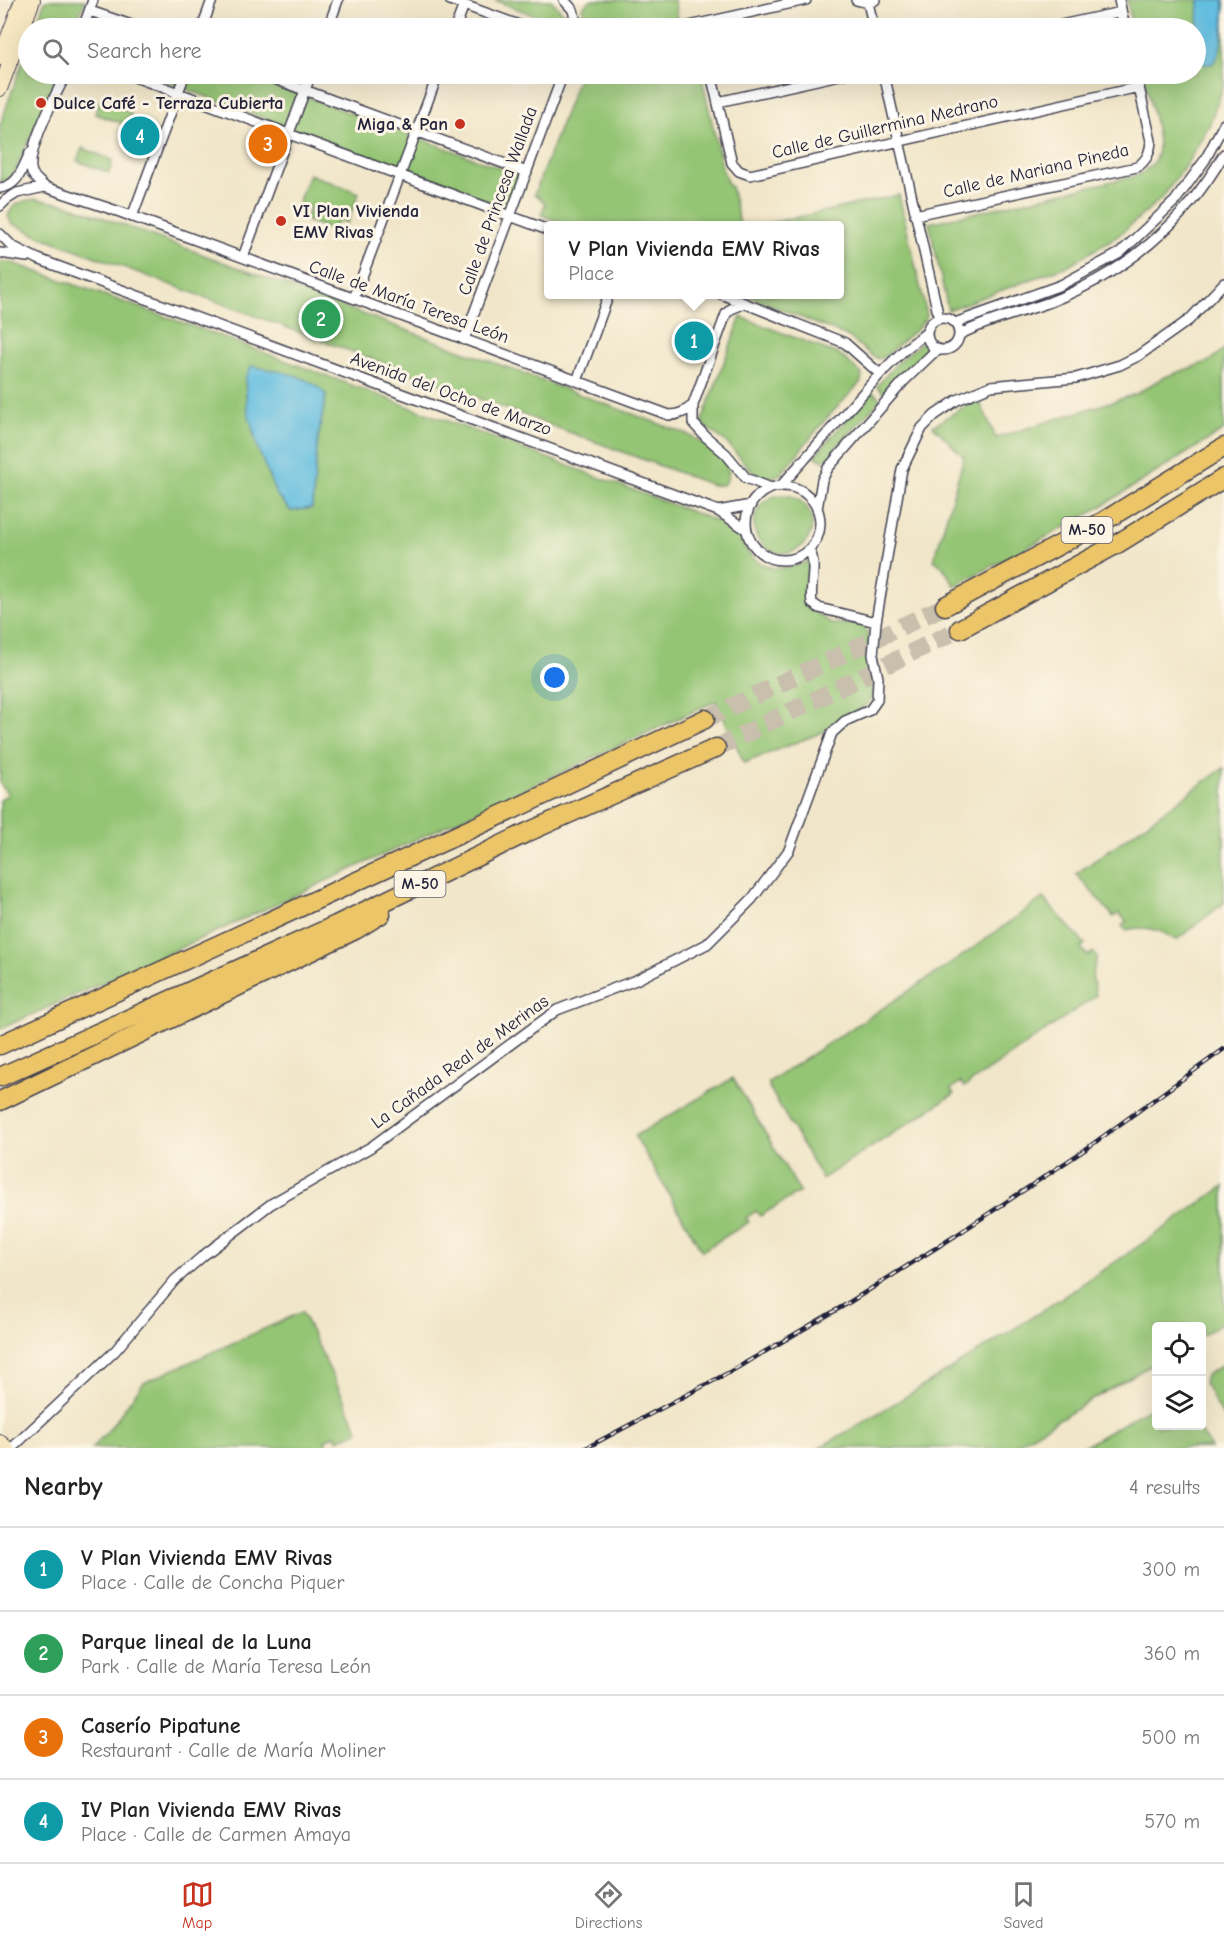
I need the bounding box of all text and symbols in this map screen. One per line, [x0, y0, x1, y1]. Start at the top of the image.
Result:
search box [18, 18, 1206, 84]
icon: search [39, 35, 72, 68]
text: Search here [87, 38, 202, 64]
street label: Calle de Guillermina Medrano [770, 91, 1000, 163]
place label: Dulce Café - Terraza Cubierta [53, 93, 283, 114]
marker: Dulce Café - Terraza Cubierta [34, 96, 48, 110]
street label: Calle de Princesa Wallada [454, 104, 542, 298]
pin: 4 [120, 114, 160, 158]
place label: Miga & Pan [357, 114, 448, 135]
marker: Miga & Pan [453, 117, 467, 131]
pin: 3 [248, 122, 288, 166]
street label: Calle de Mariana Pineda [941, 139, 1131, 203]
place label: VI Plan Vivienda EMV Rivas [293, 201, 419, 243]
marker: VI Plan Vivienda EMV Rivas [274, 214, 288, 228]
popup [544, 221, 844, 299]
text: V Plan Vivienda EMV Rivas [568, 236, 820, 262]
street label: Calle de María Teresa León [306, 256, 512, 348]
text: Place [568, 262, 614, 285]
pin: 2 [302, 296, 340, 342]
pin: 1 [674, 318, 714, 364]
street label: Avenida del Ocho de Marzo [348, 348, 554, 440]
road number: M-50 [1062, 517, 1112, 543]
your location [540, 663, 569, 692]
road number: M-50 [394, 871, 446, 897]
street label: La Cañada Real de Merinas [367, 991, 553, 1133]
map controls [1152, 1322, 1206, 1430]
button: locate [1152, 1322, 1206, 1376]
button: layers [1152, 1376, 1206, 1430]
text: Nearby [24, 1472, 103, 1502]
text: 4 results [1129, 1476, 1200, 1499]
text: V Plan Vivienda EMV Rivas [81, 1545, 332, 1571]
text: 1 [40, 1558, 47, 1581]
text: 300 m [1142, 1558, 1200, 1581]
text: Place · Calle de Concha Piquer [81, 1571, 344, 1594]
text: Parque lineal de la Luna [81, 1629, 312, 1655]
text: 2 [39, 1642, 48, 1665]
text: 360 m [1144, 1642, 1200, 1665]
text: Park · Calle de María Teresa León [81, 1655, 371, 1678]
text: Caserío Pipatune [81, 1713, 241, 1739]
text: 3 [39, 1726, 48, 1749]
text: 500 m [1142, 1726, 1200, 1749]
text: Restaurant · Calle de María Moliner [81, 1739, 385, 1762]
text: IV Plan Vivienda EMV Rivas [81, 1797, 341, 1823]
text: 4 [39, 1810, 48, 1833]
text: 570 m [1144, 1810, 1200, 1833]
text: Place · Calle de Carmen Amaya [81, 1823, 351, 1846]
tab: Map [181, 1878, 214, 1932]
tab: Directions [575, 1878, 642, 1932]
tab: Saved [1003, 1878, 1043, 1932]

